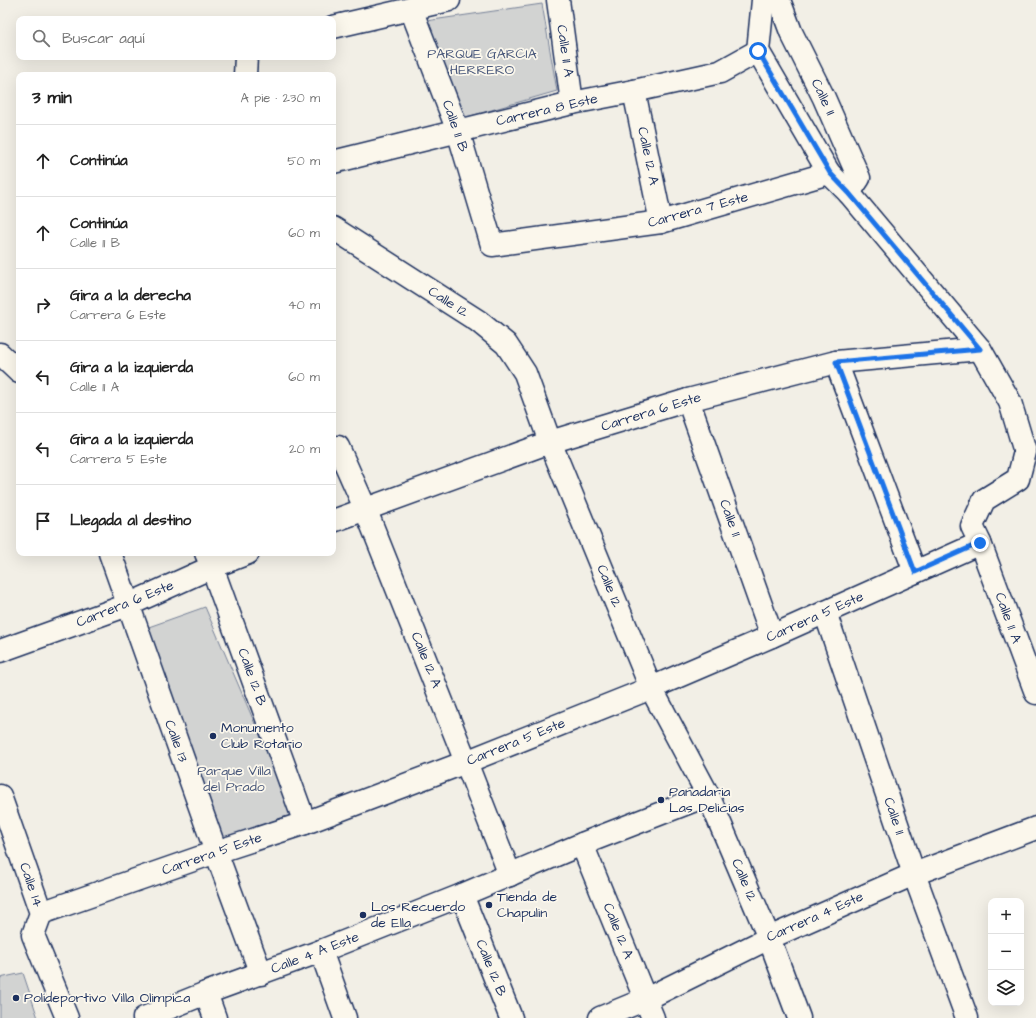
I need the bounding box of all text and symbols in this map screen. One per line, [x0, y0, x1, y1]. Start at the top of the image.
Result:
search box [16, 16, 336, 60]
street label: Calle 11 A [551, 23, 579, 79]
icon: search [30, 27, 52, 49]
text: Buscar aquí [62, 28, 144, 49]
route start [749, 42, 767, 60]
park label: PARQUE GARCIA HERRERO [427, 44, 537, 80]
street label: Calle 11 [806, 75, 840, 119]
text: 3 min [32, 86, 72, 110]
street label: Carrera 8 Este [494, 88, 600, 131]
text: A pie · 230 m [240, 89, 320, 107]
street label: Calle 11 B [437, 97, 473, 155]
street label: Calle 12 A [632, 125, 664, 187]
icon: ahead [32, 150, 54, 172]
text: Continúa [70, 150, 128, 171]
text: 50 m [287, 152, 320, 170]
street label: Carrera 7 Este [646, 187, 751, 233]
text: Continúa [70, 213, 128, 234]
icon: ahead [32, 222, 54, 244]
text: 60 m [288, 224, 320, 242]
text: Calle 11 B [70, 234, 120, 252]
street label: Calle 12 [424, 282, 472, 322]
text: Gira a la derecha [70, 285, 191, 306]
icon: right [32, 294, 54, 316]
text: 40 m [288, 296, 320, 314]
text: Carrera 6 Este [70, 306, 166, 324]
text: Gira a la izquierda [70, 357, 193, 378]
icon: left [32, 366, 54, 388]
text: 60 m [288, 368, 320, 386]
text: Calle 11 A [70, 378, 119, 396]
street label: Carrera 6 Este [599, 387, 704, 437]
text: Gira a la izquierda [70, 429, 193, 450]
icon: left [32, 438, 54, 460]
text: 20 m [289, 440, 320, 458]
text: Carrera 5 Este [70, 450, 167, 468]
street label: Calle 11 [714, 497, 746, 540]
icon: arrive [32, 510, 54, 532]
text: Llegada al destino [70, 510, 191, 531]
route end [971, 534, 989, 552]
street label: Calle 12 [591, 562, 627, 610]
street label: Carrera 6 Este [73, 575, 177, 633]
street label: Carrera 5 Este [763, 586, 867, 647]
street label: Calle 11 A [990, 590, 1026, 646]
street label: Calle 12 A [406, 629, 446, 691]
street label: Calle 12 B [232, 645, 272, 709]
street label: Carrera 5 Este [464, 713, 569, 771]
street label: Calle 13 [159, 717, 193, 765]
place label: Monumento Club Rotario [221, 718, 302, 754]
marker: Monumento Club Rotario [208, 731, 218, 741]
park label: Parque Villa del Prado [197, 761, 271, 797]
place label: Panadaria Las Delicias [669, 782, 745, 818]
marker: Panadaria Las Delicias [656, 795, 666, 805]
street label: Calle 11 [878, 795, 910, 838]
street label: Carrera 5 Este [159, 827, 265, 880]
street label: Calle 12 [726, 856, 762, 904]
street label: Calle 14 [14, 860, 48, 910]
place label: Tienda de Chapulin [497, 887, 558, 923]
street label: Carrera 4 Este [763, 887, 867, 947]
place label: Los Recuerdo de Ella [371, 897, 465, 933]
map controls [988, 898, 1024, 1006]
button: + [988, 898, 1024, 934]
marker: Tienda de Chapulin [484, 900, 494, 910]
street label: Calle 12 A [598, 900, 638, 962]
marker: Los Recuerdo de Ella [358, 910, 368, 920]
street label: Calle 4 A Este [268, 927, 362, 979]
button: − [988, 934, 1024, 970]
street label: Calle 12 B [470, 936, 512, 1000]
button: layers [988, 970, 1024, 1006]
place label: Polideportivo Villa Olimpica [24, 988, 190, 1008]
marker: Polideportivo Villa Olimpica [11, 993, 21, 1003]

